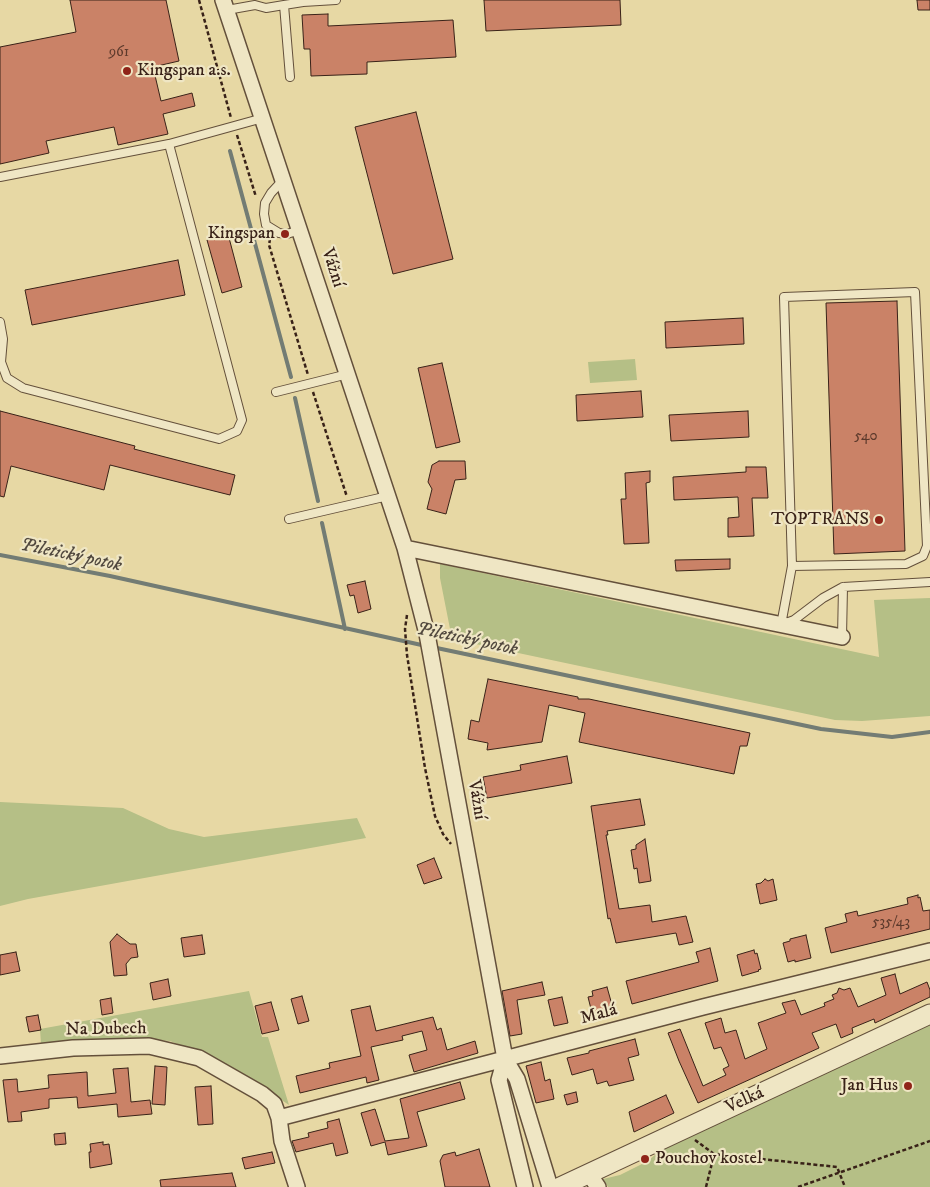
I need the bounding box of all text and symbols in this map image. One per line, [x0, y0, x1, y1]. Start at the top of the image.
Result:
house number: 961 [109, 44, 129, 62]
place label: Kingspan a.s. [137, 60, 231, 82]
marker: Kingspan a.s. [121, 65, 133, 77]
place label: Kingspan [207, 223, 275, 245]
marker: Kingspan [279, 228, 291, 240]
street label: Vážní [316, 246, 348, 290]
house number: 540 [854, 428, 878, 446]
place label: TOPTRANS [771, 509, 869, 531]
marker: TOPTRANS [873, 514, 885, 526]
water label: Piletický potok [18, 534, 124, 578]
water label: Piletický potok [414, 618, 520, 662]
street label: Vážní [462, 779, 490, 821]
house number: 535/43 [872, 914, 910, 932]
street label: Malá [578, 1000, 620, 1030]
street label: Na Dubech [65, 1018, 147, 1042]
place label: Jan Hus [841, 1075, 898, 1097]
marker: Jan Hus [902, 1080, 914, 1092]
street label: Velká [722, 1083, 768, 1119]
place label: Pouchov kostel [655, 1148, 762, 1170]
marker: Pouchov kostel [639, 1153, 651, 1165]

